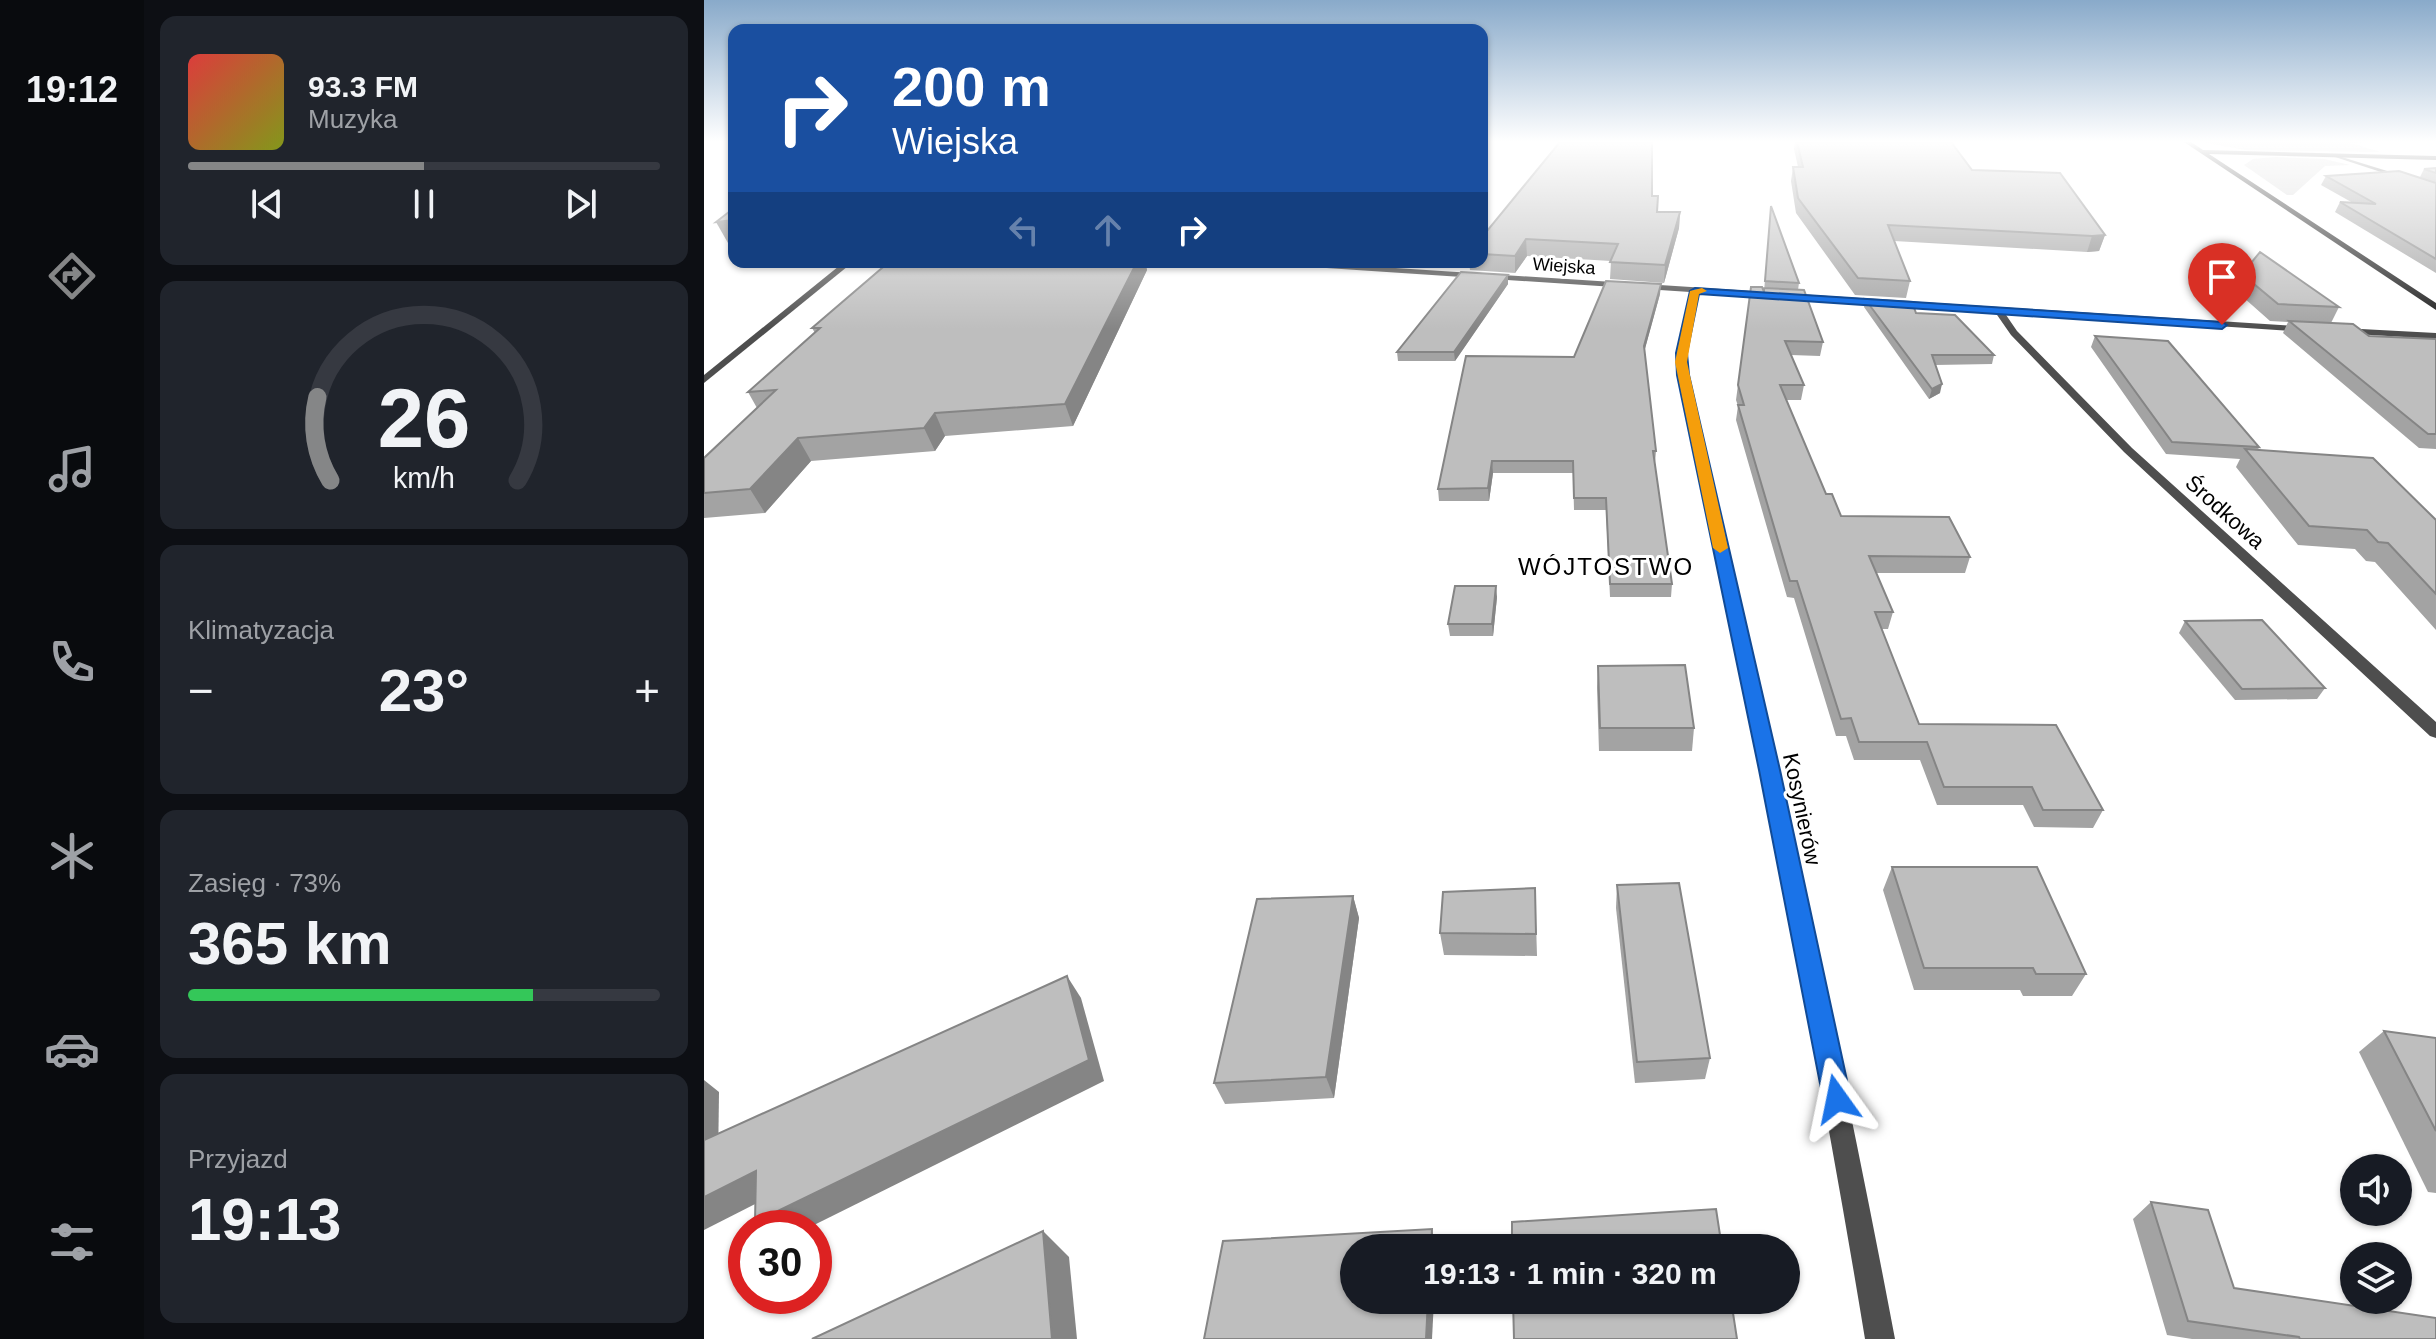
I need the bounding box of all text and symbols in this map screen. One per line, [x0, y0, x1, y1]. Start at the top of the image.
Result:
text: 200 m [892, 55, 1051, 118]
icon: right [760, 56, 864, 160]
text: 19:12 [26, 69, 118, 110]
text: 93.3 FM [308, 70, 418, 103]
text: Muzyka [308, 104, 398, 134]
text: Wiejska [892, 121, 1018, 162]
icon: previous [245, 182, 289, 226]
icon: pause [402, 182, 446, 226]
icon: next [559, 182, 603, 226]
icon: left [1002, 208, 1046, 252]
icon: ahead [1086, 208, 1130, 252]
icon: right [1170, 208, 1214, 252]
pin [2188, 243, 2256, 325]
icon: directions [44, 248, 100, 304]
street label: Wiejska [1532, 254, 1597, 278]
icon: arrive [2200, 255, 2244, 299]
text: 26 [378, 371, 470, 464]
icon: music [44, 441, 100, 497]
text: km/h [393, 462, 455, 494]
street label: Środkowa [2180, 470, 2270, 555]
district label: WÓJTOSTWO [1518, 553, 1694, 580]
text: Klimatyzacja [188, 615, 334, 645]
icon: phone [44, 634, 100, 690]
text: 23° [379, 657, 469, 724]
text: − [188, 666, 214, 715]
text: + [634, 666, 660, 715]
street label: Kosynierów [1778, 751, 1826, 867]
icon: climate [44, 828, 100, 884]
text: Zasięg · 73% [188, 868, 341, 898]
text: 365 km [188, 910, 392, 977]
icon: car [44, 1021, 100, 1077]
position arrow [1795, 1057, 1879, 1141]
text: Przyjazd [188, 1144, 288, 1174]
map controls [2340, 1154, 2412, 1314]
button: sound [2340, 1154, 2412, 1226]
text: 19:13 [188, 1186, 341, 1253]
speed limit sign: 30 [728, 1210, 832, 1314]
icon: filters [44, 1214, 100, 1270]
button: layers [2340, 1242, 2412, 1314]
text: 19:13 · 1 min · 320 m [1423, 1257, 1717, 1290]

